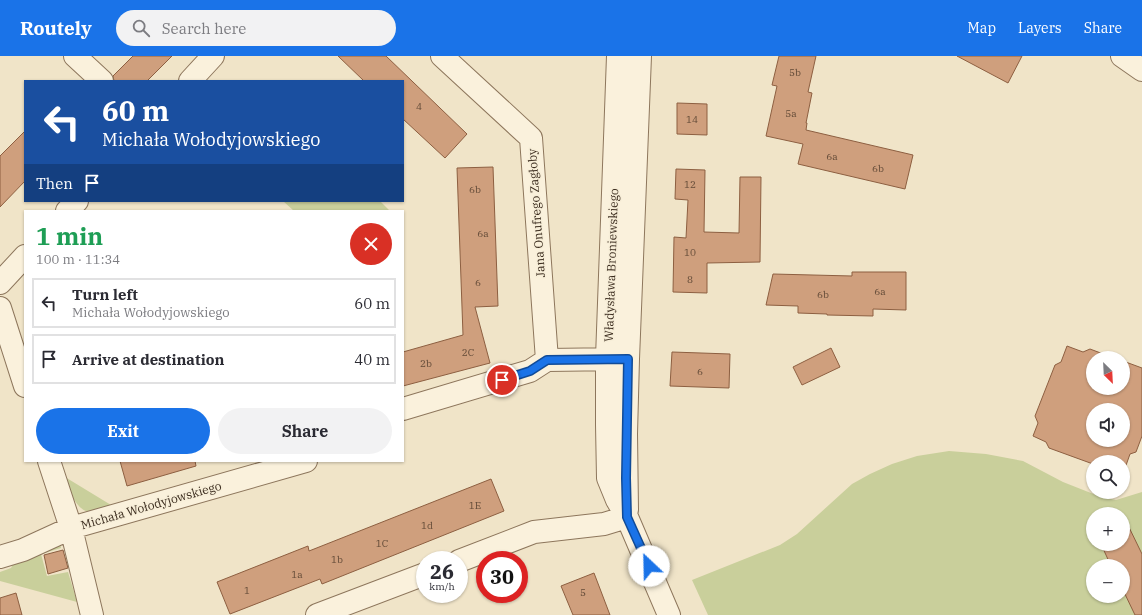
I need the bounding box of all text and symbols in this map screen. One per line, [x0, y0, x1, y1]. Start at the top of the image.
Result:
search box [116, 10, 396, 46]
text: Routely [20, 16, 92, 40]
icon: search [130, 17, 152, 39]
text: Search here [162, 19, 246, 38]
text: Map [968, 19, 996, 37]
text: Layers [1018, 19, 1062, 37]
text: Share [1084, 19, 1122, 37]
house number: 5b [789, 66, 801, 79]
text: 60 m [102, 92, 169, 129]
icon: left [36, 96, 88, 148]
house number: 4 [416, 100, 422, 113]
house number: 5a [785, 107, 797, 120]
house number: 14 [686, 113, 698, 126]
text: Michała Wołodyjowskiego [102, 128, 320, 151]
street label: Jana Onufrego Zagłoby [524, 147, 548, 278]
house number: 6a [826, 150, 838, 163]
house number: 6b [872, 162, 884, 175]
icon: arrive [81, 172, 103, 194]
text: Then [36, 174, 73, 193]
house number: 12 [684, 178, 696, 191]
house number: 6b [469, 183, 481, 196]
street label: Władysława Broniewskiego [601, 188, 621, 342]
text: 1 min [36, 220, 103, 252]
button: close [350, 223, 392, 265]
house number: 6a [477, 227, 489, 240]
house number: 10 [684, 246, 696, 259]
text: 100 m · 11:34 [36, 251, 120, 268]
house number: 8 [687, 273, 693, 286]
house number: 6 [475, 276, 481, 289]
text: Turn left [72, 285, 138, 304]
house number: 6a [874, 285, 886, 298]
house number: 6b [817, 288, 829, 301]
icon: left [38, 292, 60, 314]
text: 60 m [354, 294, 390, 313]
text: Michała Wołodyjowskiego [72, 304, 230, 321]
house number: 2C [462, 346, 474, 359]
icon: arrive [38, 348, 60, 370]
text: Arrive at destination [72, 350, 224, 369]
text: 40 m [354, 350, 390, 369]
north arrow [1086, 351, 1130, 395]
map controls [1086, 351, 1130, 603]
house number: 2b [420, 357, 432, 370]
pin [485, 363, 519, 397]
house number: 6 [697, 365, 703, 378]
icon: arrive [491, 369, 513, 391]
button: sound [1086, 403, 1130, 447]
button: Exit [36, 408, 210, 454]
button: Share [218, 408, 392, 454]
button: search [1086, 455, 1130, 499]
street label: Michała Wołodyjowskiego [79, 478, 223, 532]
house number: 1E [469, 499, 481, 512]
button: + [1086, 507, 1130, 551]
house number: 1d [421, 519, 433, 532]
house number: 1C [376, 537, 388, 550]
position arrow [628, 545, 670, 587]
speed limit sign: 30 [476, 551, 528, 603]
house number: 1b [331, 553, 343, 566]
text: 26 [430, 558, 454, 585]
button: − [1086, 559, 1130, 603]
house number: 1a [291, 568, 303, 581]
text: km/h [429, 580, 455, 593]
house number: 1 [244, 584, 250, 597]
house number: 5 [580, 586, 586, 599]

